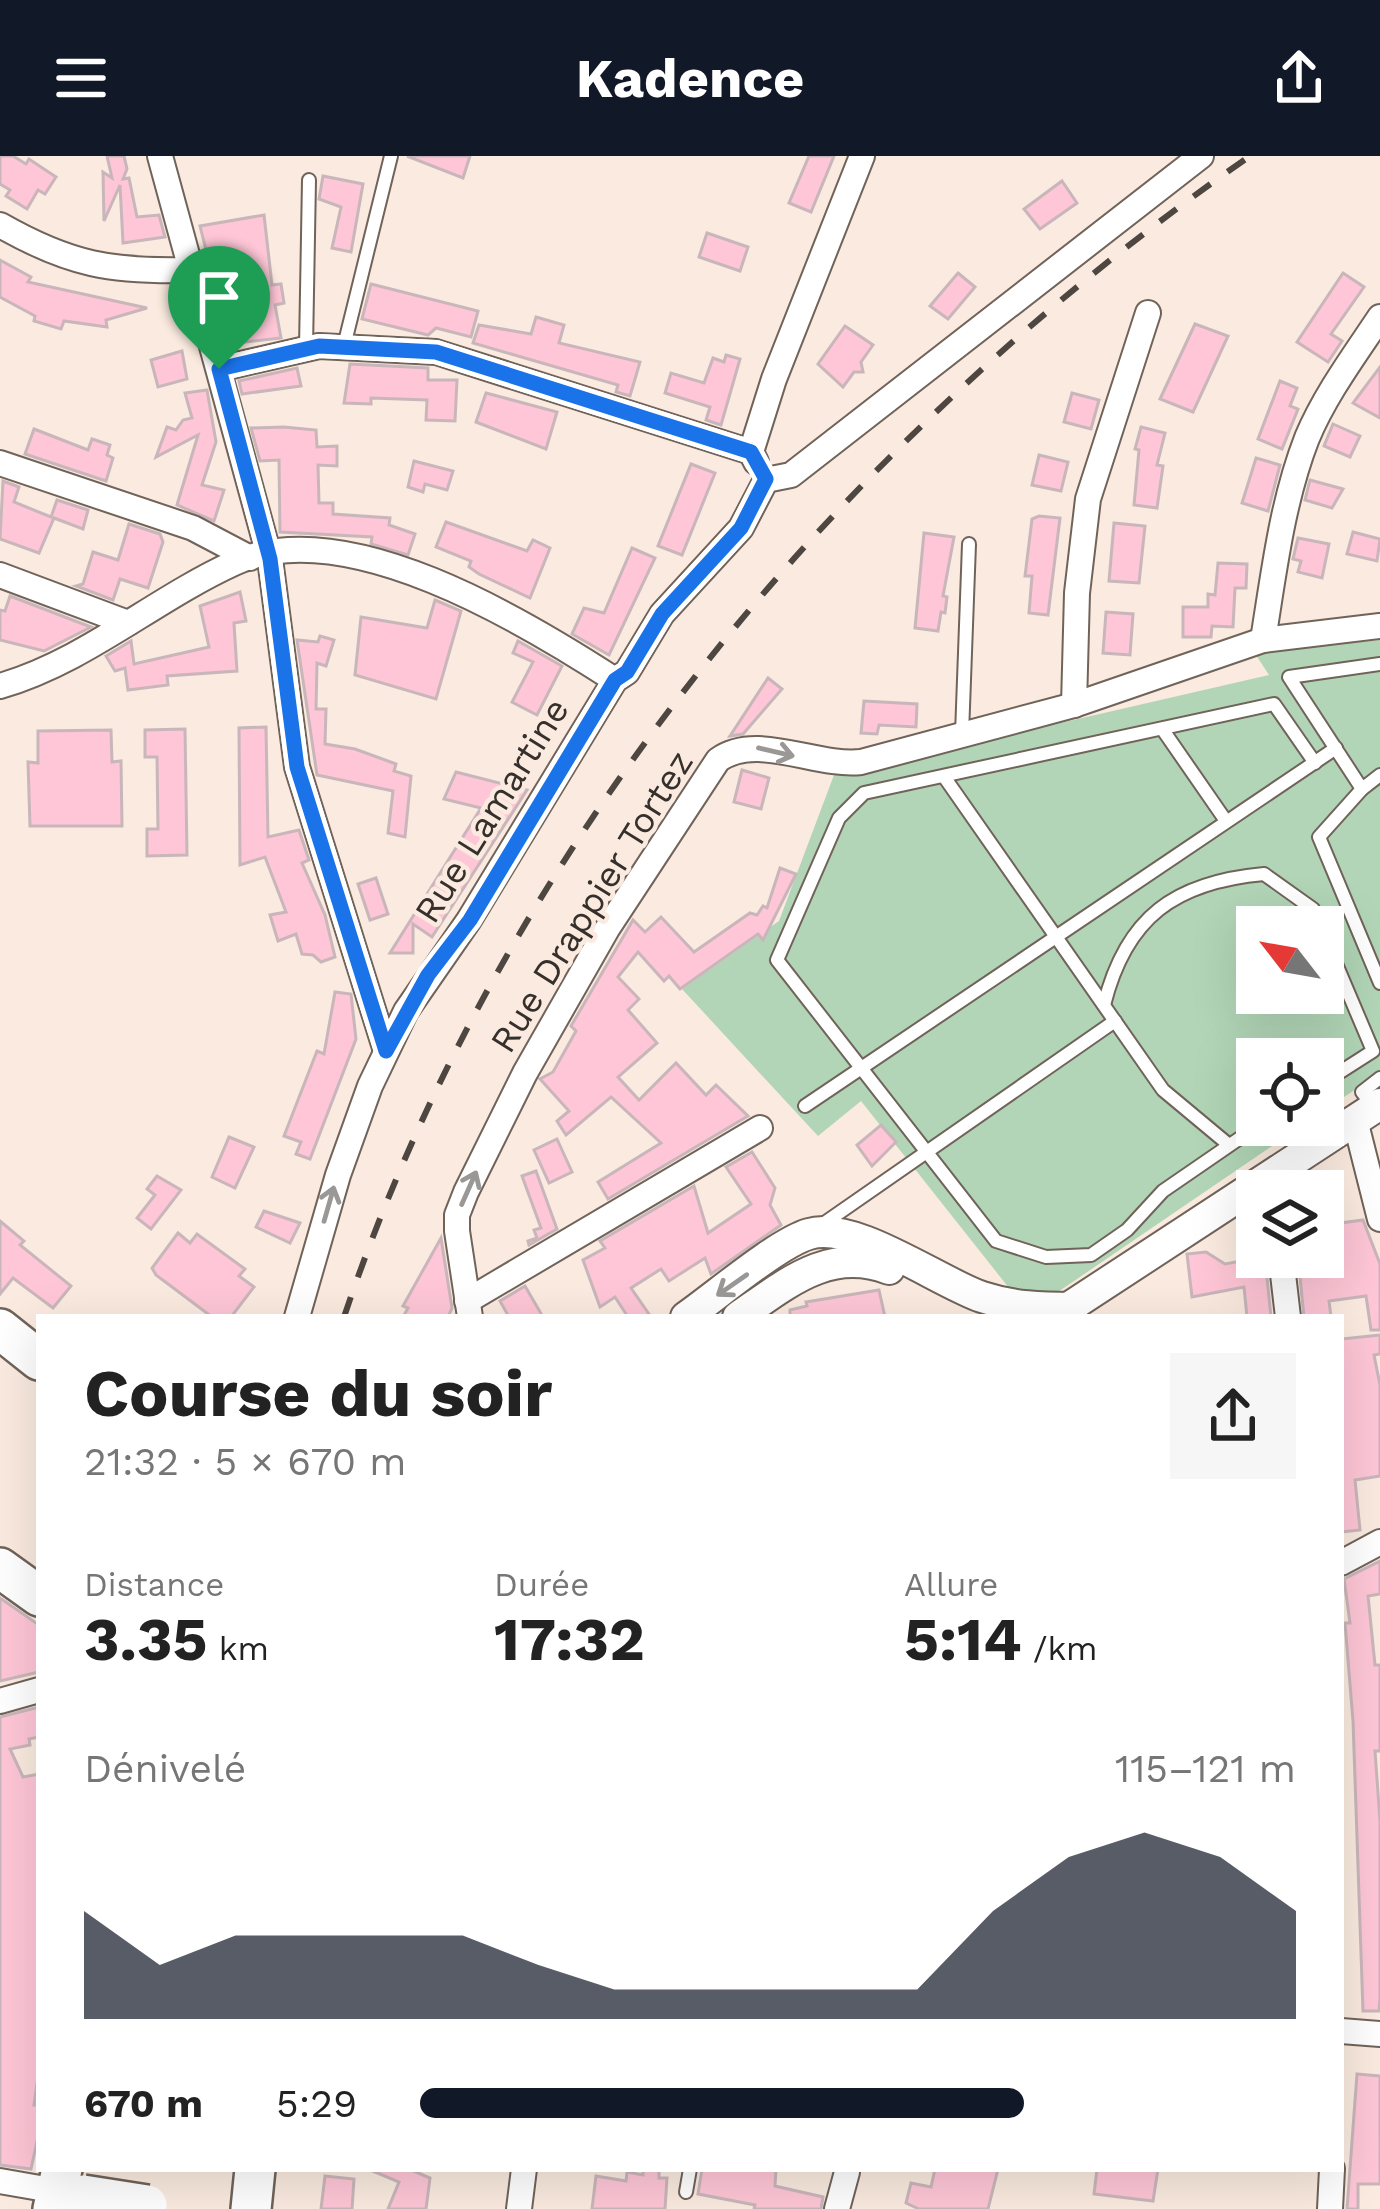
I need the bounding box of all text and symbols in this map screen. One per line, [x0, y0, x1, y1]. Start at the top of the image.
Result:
icon: menu [48, 45, 114, 111]
icon: share [1266, 45, 1332, 111]
text: Kadence [576, 47, 804, 110]
pin [168, 246, 270, 369]
icon: arrive [186, 264, 252, 330]
street label: Rue Lamartine [406, 691, 578, 931]
one-way arrow [756, 742, 794, 765]
street label: Rue Drappier Tortez [482, 743, 702, 1060]
north arrow [1236, 906, 1344, 1014]
map controls [1236, 906, 1344, 1278]
button: locate [1236, 1038, 1344, 1146]
button: layers [1236, 1170, 1344, 1278]
one-way arrow [460, 1171, 482, 1207]
one-way arrow [320, 1186, 342, 1224]
one-way arrow [716, 1272, 749, 1297]
button: share [1170, 1353, 1296, 1479]
text: Course du soir [84, 1355, 552, 1432]
text: 21:32 · 5 × 670 m [84, 1439, 406, 1484]
text: Distance [84, 1565, 224, 1604]
text: Durée [494, 1565, 589, 1604]
text: Allure [904, 1565, 998, 1604]
text: 3.35 [84, 1604, 208, 1675]
text: 17:32 [494, 1604, 645, 1675]
text: 5:14 [904, 1604, 1022, 1675]
text: km [208, 1629, 269, 1668]
text: /km [1022, 1629, 1098, 1668]
text: Dénivelé [84, 1746, 246, 1791]
text: 115–121 m [1115, 1746, 1296, 1791]
text: 670 m [84, 2081, 203, 2126]
text: 5:29 [276, 2081, 357, 2126]

